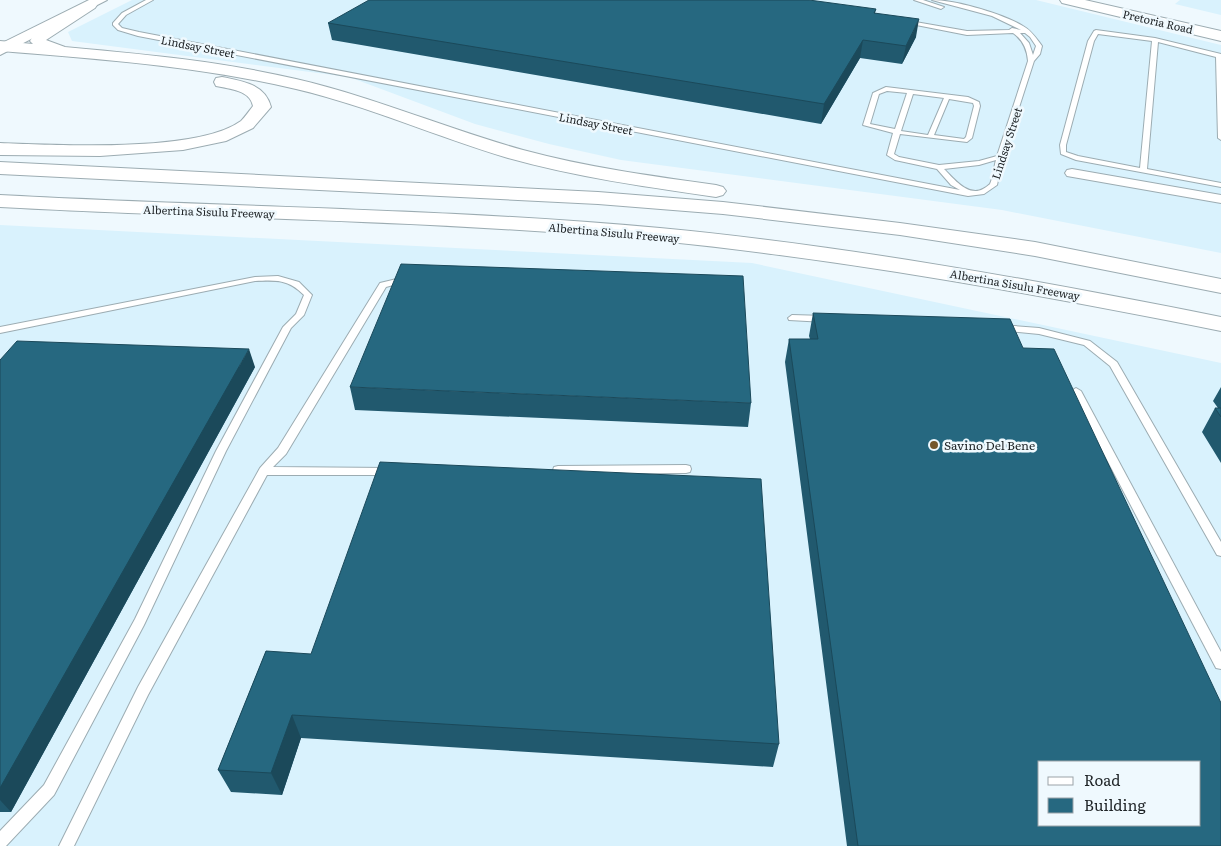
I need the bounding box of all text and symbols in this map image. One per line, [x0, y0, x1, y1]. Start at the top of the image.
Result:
street label: Pretoria Road [1121, 5, 1195, 37]
street label: Lindsay Street [160, 31, 237, 61]
street label: Lindsay Street [987, 104, 1025, 181]
street label: Lindsay Street [558, 108, 635, 138]
street label: Albertina Sisulu Freeway [143, 201, 276, 221]
street label: Albertina Sisulu Freeway [548, 218, 681, 246]
street label: Albertina Sisulu Freeway [949, 265, 1082, 303]
place label: Savino Del Bene [944, 436, 1035, 454]
marker: Savino Del Bene [928, 439, 940, 451]
legend [1038, 761, 1201, 826]
text: Road [1084, 768, 1120, 791]
text: Building [1084, 793, 1146, 816]

